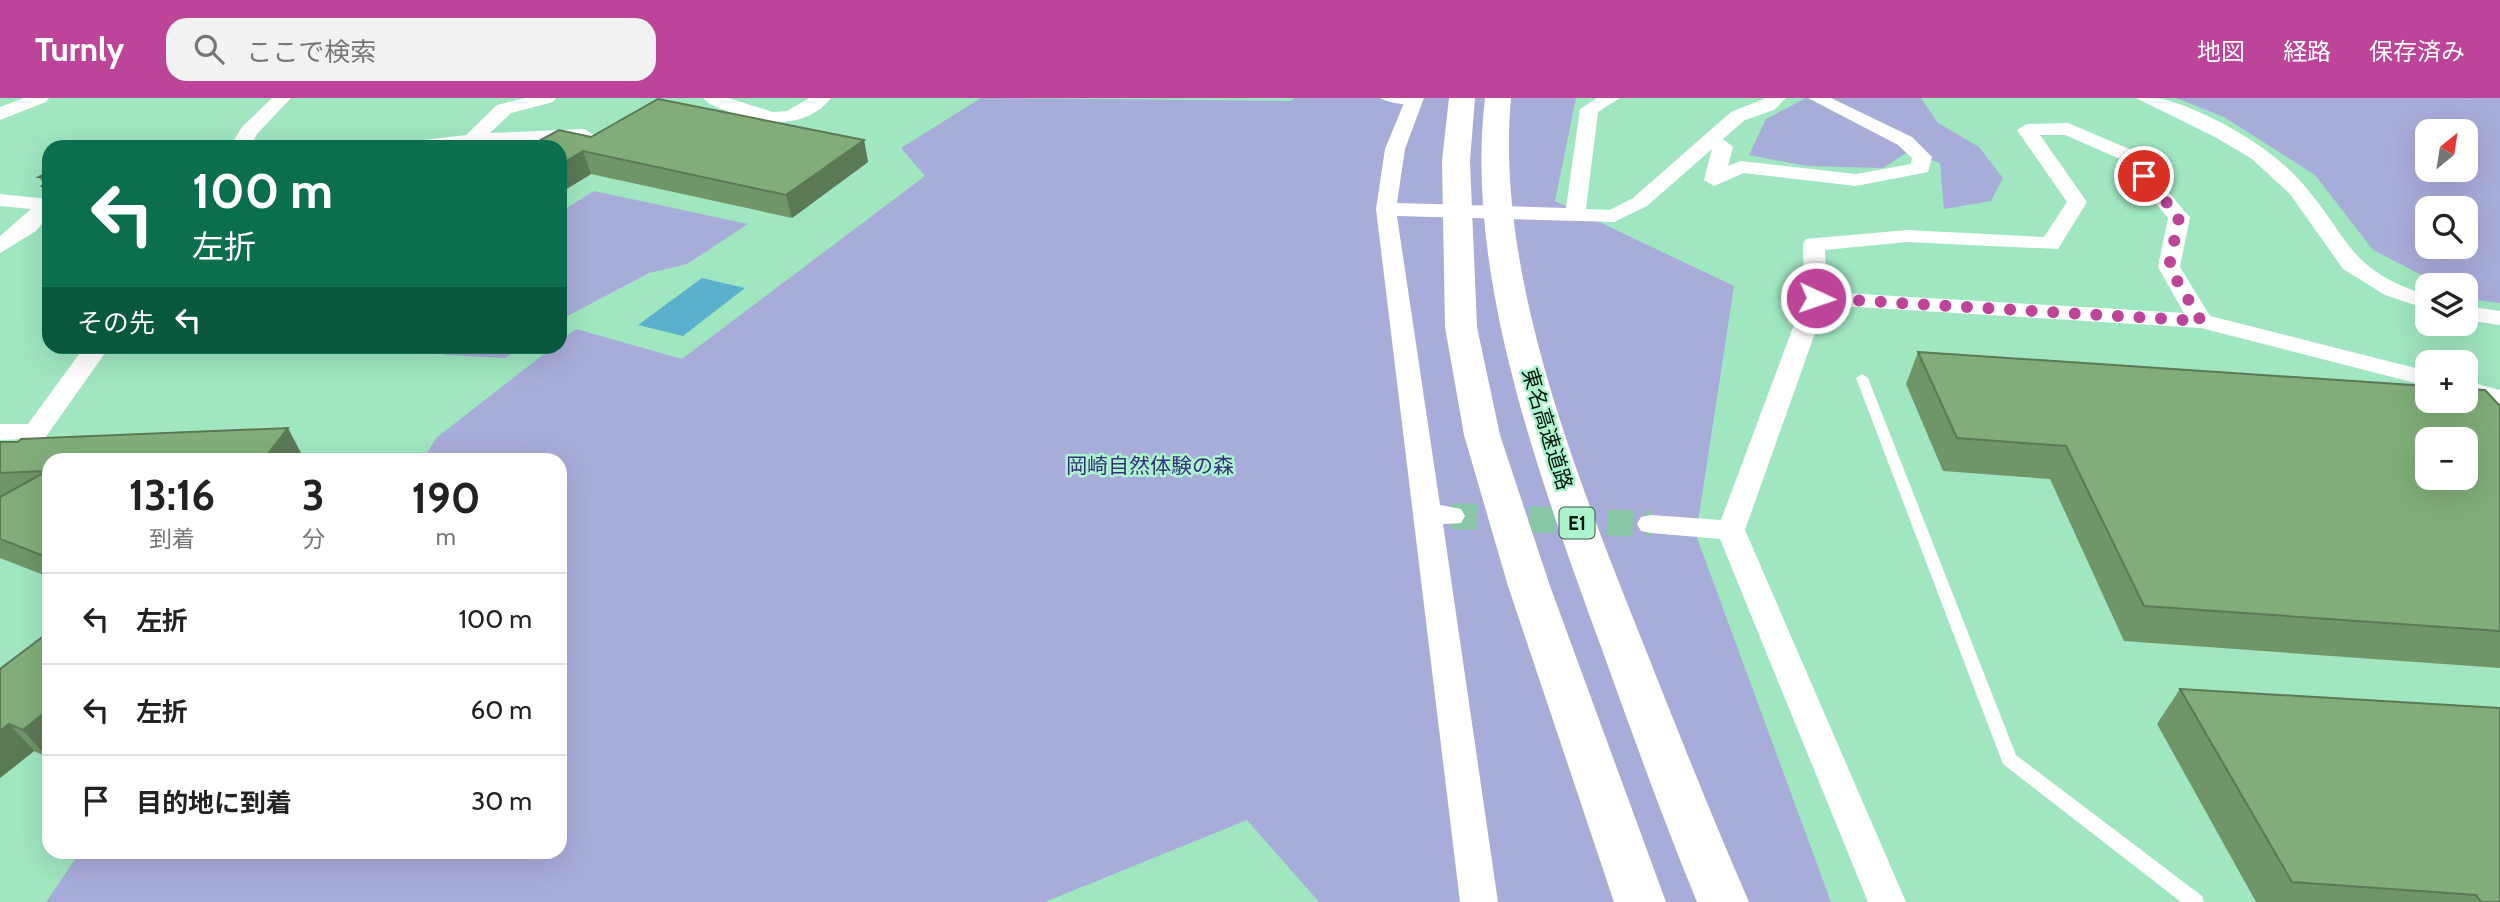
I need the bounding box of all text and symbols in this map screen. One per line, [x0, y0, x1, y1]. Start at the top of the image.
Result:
search box [166, 18, 656, 81]
text: Turnly [35, 29, 124, 69]
icon: search [190, 30, 228, 68]
text: ここで検索 [246, 36, 376, 68]
text: 地図 [2197, 37, 2245, 66]
text: 経路 [2283, 37, 2331, 66]
text: 保存済み [2369, 37, 2465, 66]
north arrow [2415, 119, 2478, 182]
map controls [2415, 119, 2478, 490]
pin [2114, 146, 2174, 206]
icon: arrive [2125, 157, 2163, 195]
text: 100 m [192, 161, 333, 220]
icon: left [77, 168, 168, 259]
button: search [2415, 196, 2478, 259]
text: 左折 [192, 227, 256, 266]
position arrow [1779, 261, 1853, 335]
button: layers [2415, 273, 2478, 336]
icon: left [169, 301, 207, 339]
text: その先 [77, 307, 155, 339]
button: + [2415, 350, 2478, 413]
street label: 東名高速道路 [1517, 365, 1578, 493]
button: − [2415, 427, 2478, 490]
park label: 岡崎自然体験の森 [1066, 453, 1234, 478]
text: 13:16 [129, 469, 215, 521]
text: 3 [302, 469, 325, 521]
text: 190 [412, 472, 480, 524]
road number: E1 [1560, 508, 1594, 538]
text: m [436, 523, 456, 551]
text: 到着 [149, 525, 195, 553]
text: 分 [302, 525, 325, 553]
icon: left [77, 600, 115, 638]
text: 100 m [459, 603, 532, 635]
text: 左折 [136, 605, 188, 637]
icon: left [77, 691, 115, 729]
text: 60 m [470, 694, 532, 726]
text: 左折 [136, 696, 188, 728]
icon: arrive [77, 782, 115, 820]
text: 30 m [471, 785, 532, 817]
text: 目的地に到着 [136, 787, 292, 819]

